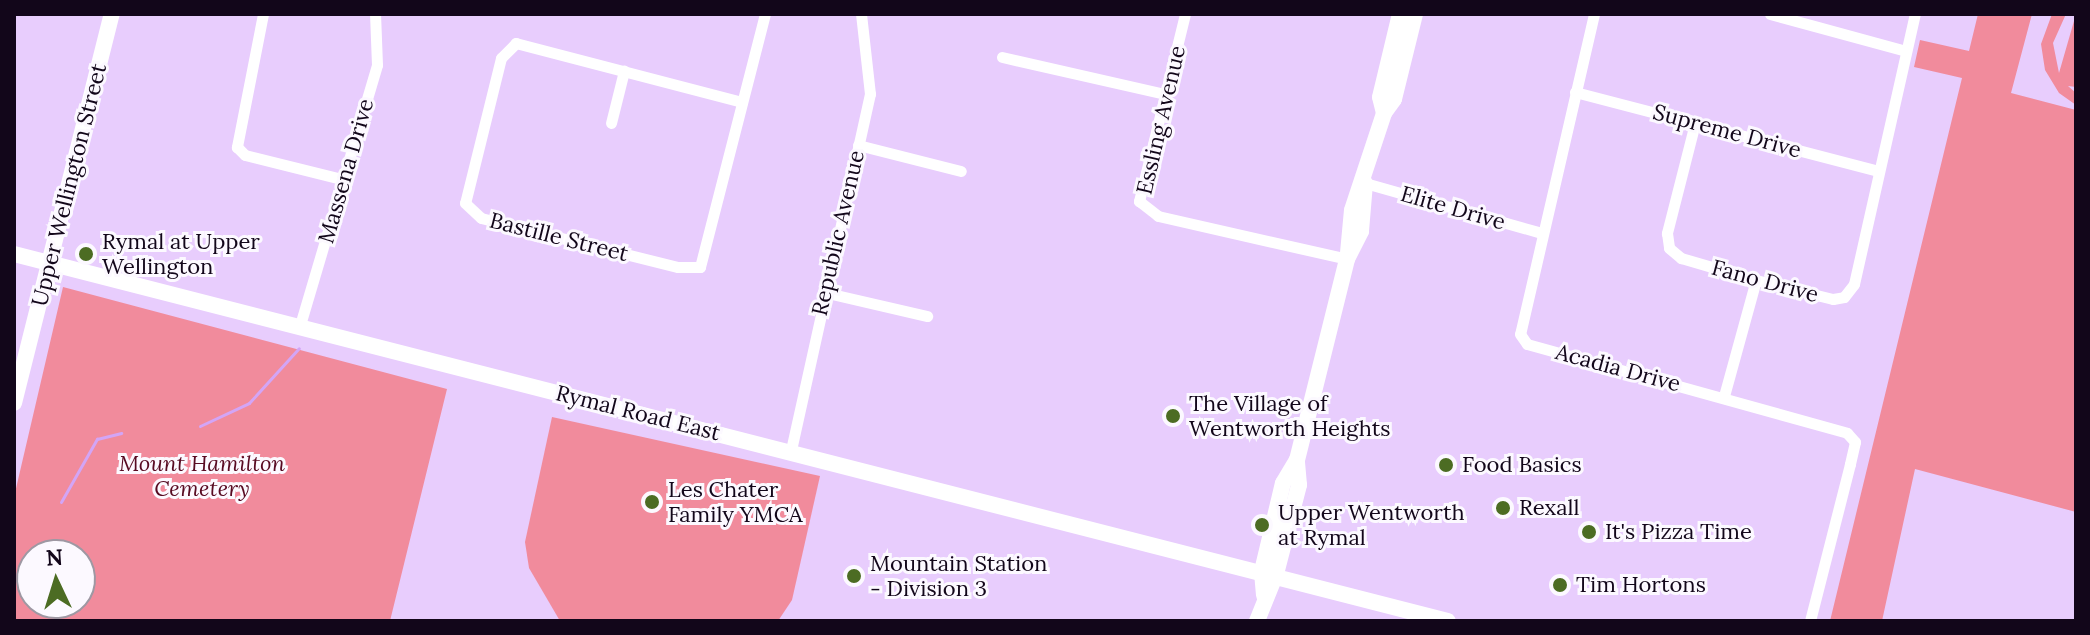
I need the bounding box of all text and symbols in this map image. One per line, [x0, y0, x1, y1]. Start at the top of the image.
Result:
street label: Essling Avenue [1131, 43, 1191, 197]
street label: Upper Wellington Street [26, 61, 112, 309]
street label: Massena Drive [313, 96, 379, 246]
street label: Supreme Drive [1650, 99, 1804, 163]
street label: Republic Avenue [806, 148, 870, 318]
street label: Elite Drive [1398, 181, 1508, 235]
street label: Bastille Street [487, 207, 631, 267]
place label: Rymal at Upper Wellington [102, 228, 260, 280]
marker: Rymal at Upper Wellington [77, 245, 95, 263]
street label: Fano Drive [1709, 254, 1821, 308]
street label: Acadia Drive [1553, 339, 1683, 397]
street label: Rymal Road East [553, 380, 723, 446]
place label: The Village of Wentworth Heights [1189, 390, 1391, 442]
marker: The Village of Wentworth Heights [1164, 407, 1182, 425]
park label: Mount Hamilton Cemetery [119, 450, 285, 502]
place label: Food Basics [1462, 452, 1582, 478]
marker: Food Basics [1437, 456, 1455, 474]
place label: Les Chater Family YMCA [668, 476, 803, 528]
marker: Les Chater Family YMCA [643, 493, 661, 511]
place label: Rexall [1519, 495, 1579, 521]
place label: Upper Wentworth at Rymal [1278, 499, 1465, 550]
marker: Rexall [1494, 499, 1512, 517]
marker: Upper Wentworth at Rymal [1253, 516, 1271, 534]
place label: It's Pizza Time [1605, 519, 1752, 545]
marker: It's Pizza Time [1580, 523, 1598, 541]
north arrow [16, 539, 96, 619]
text: N [45, 542, 64, 572]
place label: Mountain Station - Division 3 [870, 550, 1047, 602]
marker: Mountain Station - Division 3 [845, 567, 863, 585]
place label: Tim Hortons [1576, 572, 1706, 598]
marker: Tim Hortons [1551, 576, 1569, 594]

